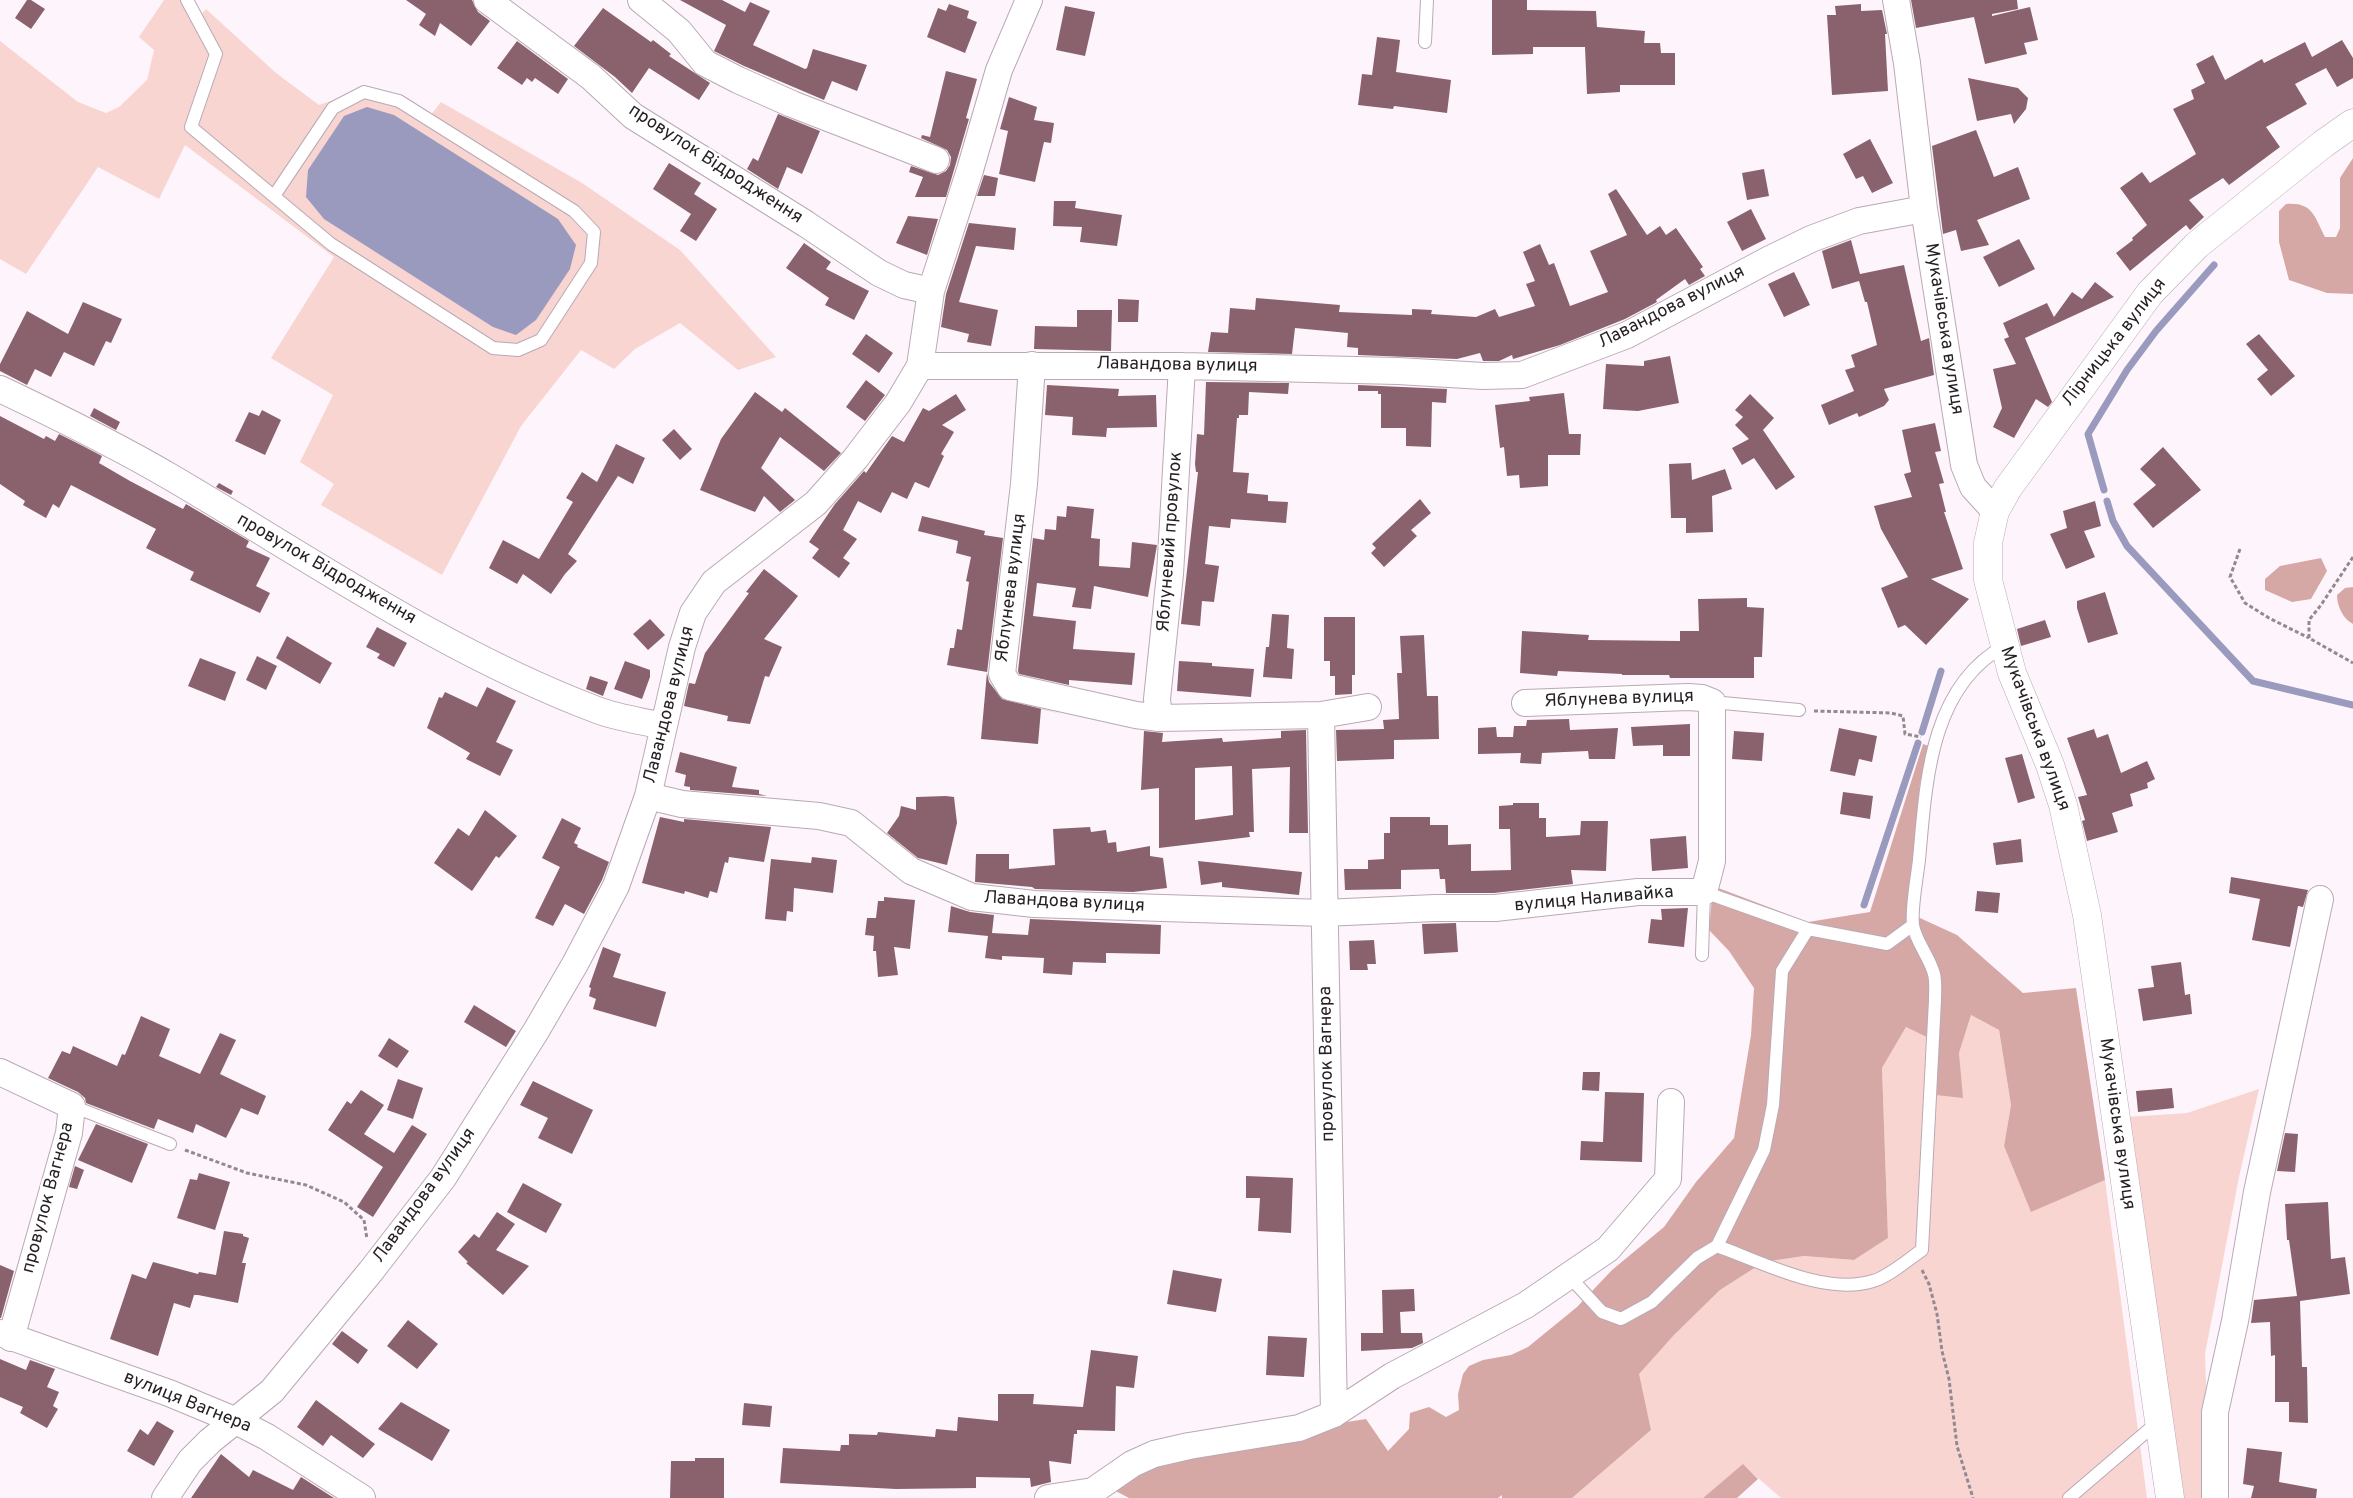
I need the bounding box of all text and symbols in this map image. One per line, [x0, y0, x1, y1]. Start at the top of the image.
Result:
street label: провулок Відродження [624, 101, 806, 229]
street label: Мукачівська вулиця [1919, 242, 1967, 416]
street label: Лавандова вулиця [1595, 262, 1749, 354]
street label: Лірницька вулиця [2058, 275, 2172, 411]
street label: Лавандова вулиця [1096, 354, 1258, 378]
street label: Яблуневий провулок [1154, 451, 1188, 633]
street label: провулок Відродження [232, 510, 420, 630]
street label: Яблунева вулиця [992, 512, 1032, 664]
street label: Лавандова вулиця [640, 624, 700, 786]
street label: Мукачівська вулиця [1994, 644, 2074, 814]
street label: Яблунева вулиця [1544, 687, 1694, 713]
street label: вулиця Наливайка [1513, 882, 1675, 918]
street label: Лавандова вулиця [983, 888, 1145, 918]
street label: провулок Вагнера [1316, 986, 1340, 1142]
street label: Мукачівська вулиця [2093, 1037, 2139, 1211]
street label: провулок Вагнера [18, 1120, 80, 1276]
street label: Лавандова вулиця [369, 1124, 481, 1268]
street label: вулиця Вагнера [120, 1368, 254, 1438]

